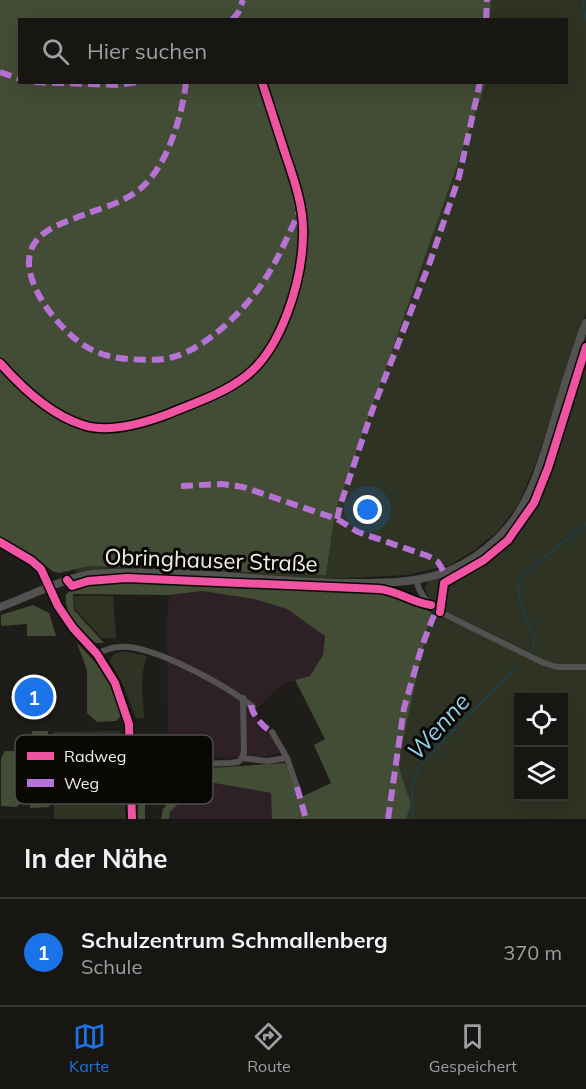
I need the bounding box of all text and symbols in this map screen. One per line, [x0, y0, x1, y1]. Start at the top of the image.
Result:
search box [18, 18, 568, 84]
icon: search [39, 35, 72, 68]
text: Hier suchen [87, 37, 207, 65]
your location [353, 495, 382, 524]
street label: Obringhauser Straße [104, 542, 318, 578]
pin: 1 [15, 674, 54, 720]
water label: Wenne [400, 686, 476, 766]
map controls [514, 693, 568, 801]
button: locate [514, 693, 568, 747]
legend [15, 735, 213, 804]
text: Radweg [64, 746, 126, 766]
button: layers [514, 747, 568, 801]
text: Weg [64, 773, 99, 793]
text: In der Nähe [24, 842, 168, 875]
text: Schulzentrum Schmallenberg [81, 926, 388, 954]
text: 1 [38, 940, 50, 965]
text: 370 m [503, 940, 562, 965]
text: Schule [81, 954, 142, 979]
tab: Karte [69, 1020, 109, 1076]
tab: Route [247, 1020, 291, 1076]
tab: Gespeichert [429, 1020, 517, 1076]

